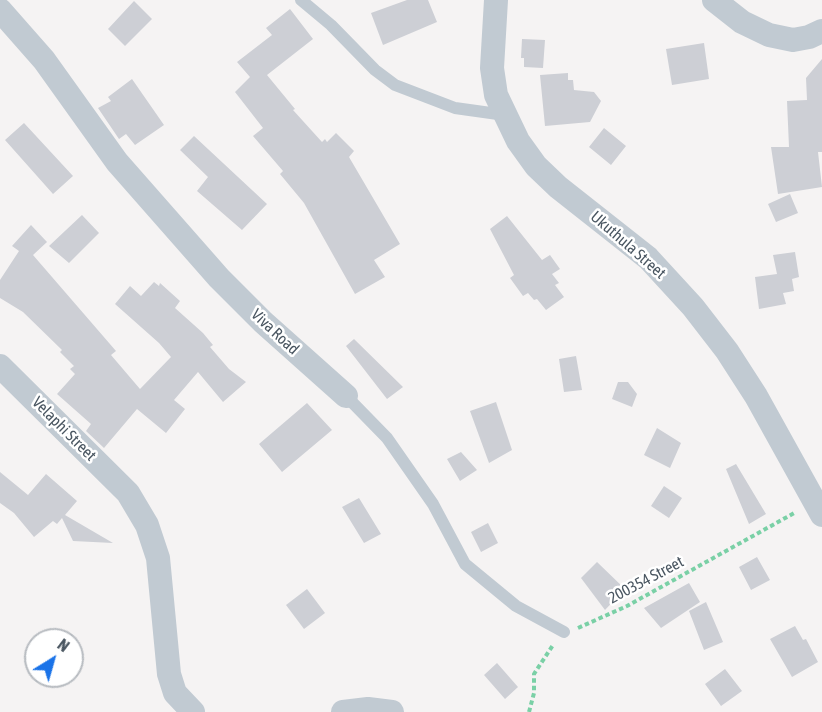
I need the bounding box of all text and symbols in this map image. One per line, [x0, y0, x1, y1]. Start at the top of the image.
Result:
street label: Ukuthula Street [587, 207, 669, 283]
street label: Viva Road [247, 305, 303, 359]
street label: Velaphi Street [28, 393, 100, 465]
street label: 200354 Street [605, 552, 687, 608]
north arrow [24, 628, 84, 688]
text: N [54, 635, 73, 655]

